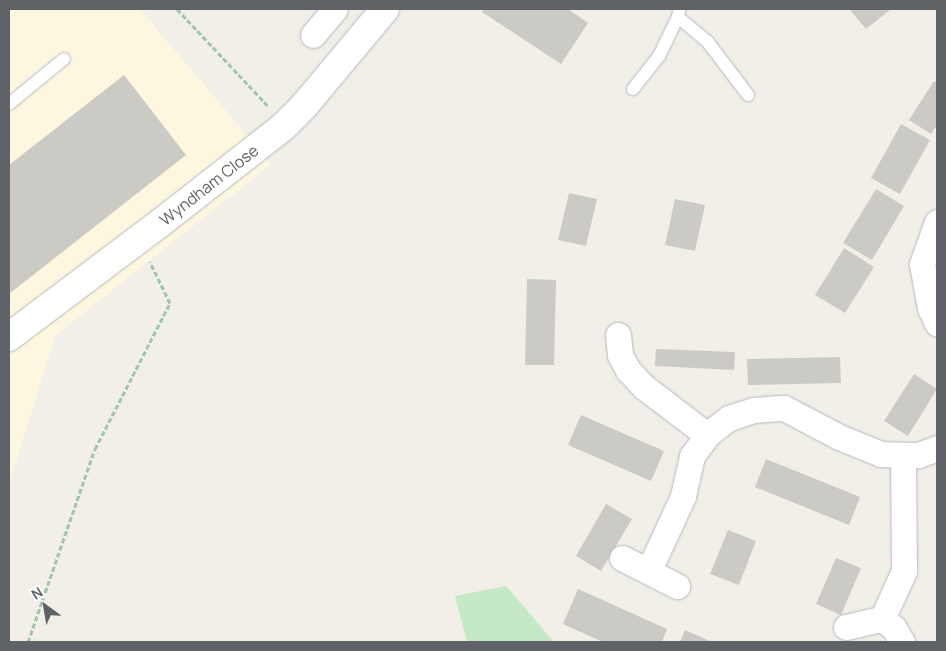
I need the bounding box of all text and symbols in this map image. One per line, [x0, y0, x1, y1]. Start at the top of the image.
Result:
street label: Wyndham Close [156, 141, 262, 229]
north arrow [20, 581, 70, 631]
text: N [27, 582, 46, 604]

